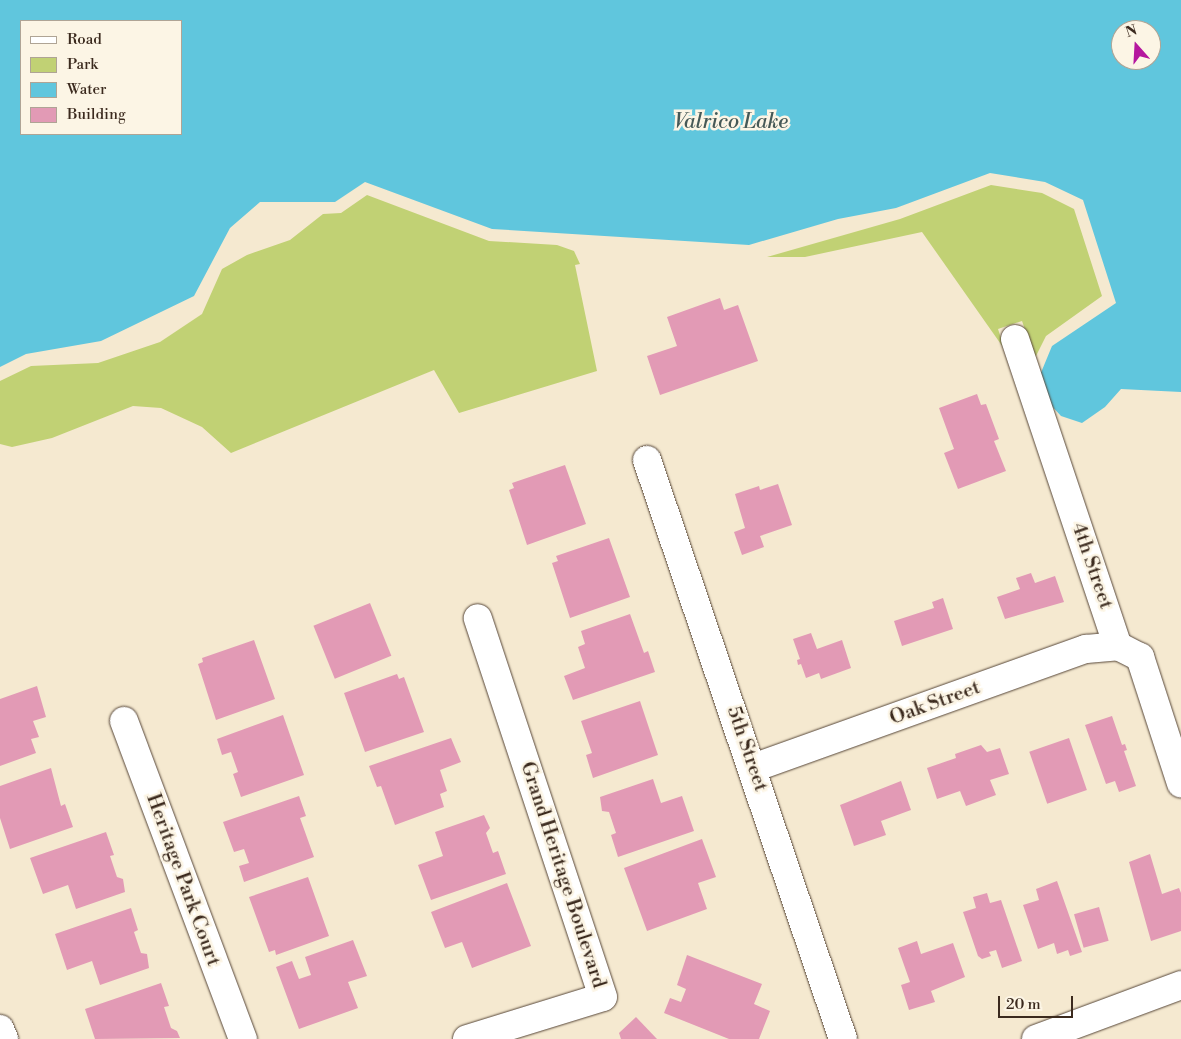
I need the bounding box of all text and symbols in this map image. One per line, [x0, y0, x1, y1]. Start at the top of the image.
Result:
legend [20, 20, 182, 135]
north arrow [1111, 20, 1161, 70]
text: N [1123, 21, 1140, 42]
text: Road [67, 30, 102, 49]
text: Park [67, 55, 98, 74]
text: Water [67, 80, 106, 99]
text: Building [67, 105, 126, 124]
water label: Valrico Lake [674, 109, 788, 135]
street label: 4th Street [1066, 520, 1118, 612]
street label: Oak Street [886, 676, 984, 730]
street label: 5th Street [721, 703, 773, 795]
street label: Grand Heritage Boulevard [515, 759, 611, 991]
street label: Heritage Park Court [141, 790, 225, 970]
scale bar [1001, 986, 1076, 1018]
text: 20 m [1006, 995, 1041, 1014]

